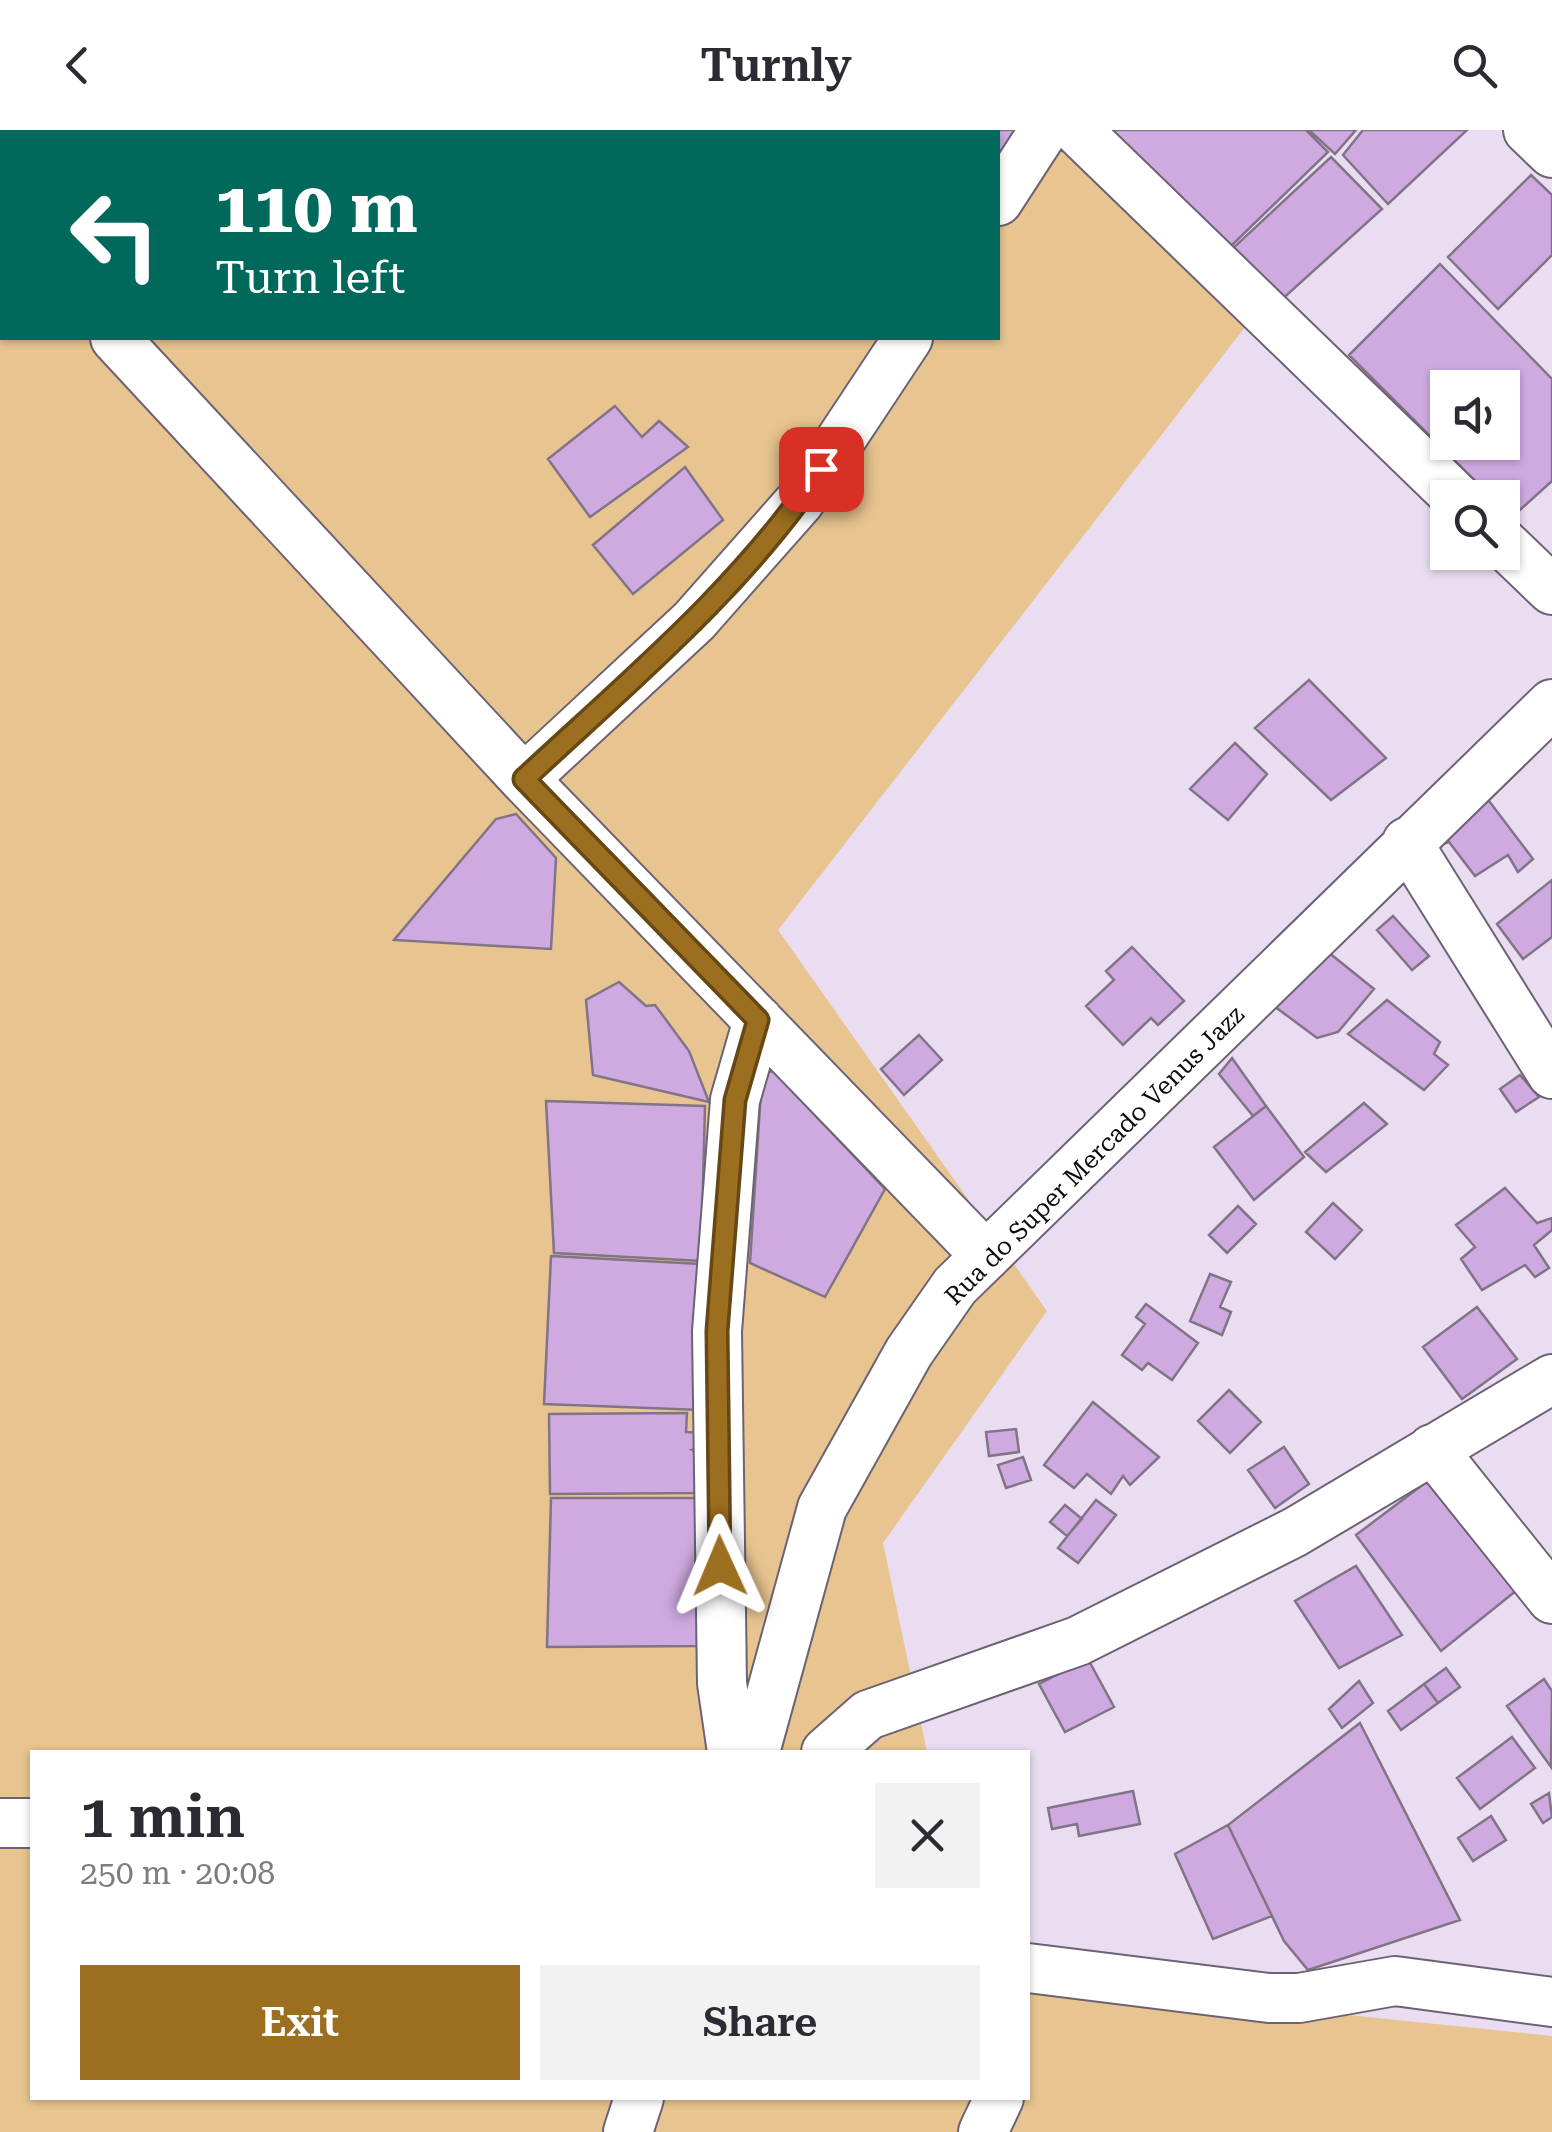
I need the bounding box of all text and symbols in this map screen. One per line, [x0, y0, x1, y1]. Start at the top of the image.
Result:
icon: back [50, 38, 105, 93]
icon: search [1447, 38, 1502, 93]
text: Turnly [700, 39, 852, 92]
text: 110 m [215, 167, 418, 249]
icon: left [50, 170, 180, 300]
text: Turn left [215, 251, 405, 304]
map controls [1430, 370, 1520, 570]
button: sound [1430, 370, 1520, 460]
pin [779, 427, 864, 512]
icon: arrive [794, 442, 849, 497]
button: search [1430, 480, 1520, 570]
street label: Rua do Super Mercado Venus Jazz [939, 1000, 1250, 1311]
position arrow [668, 1514, 772, 1618]
text: 1 min [80, 1781, 245, 1852]
button: close [875, 1783, 980, 1888]
text: 250 m · 20:08 [80, 1854, 275, 1892]
button: Exit [80, 1965, 520, 2080]
button: Share [540, 1965, 980, 2080]

